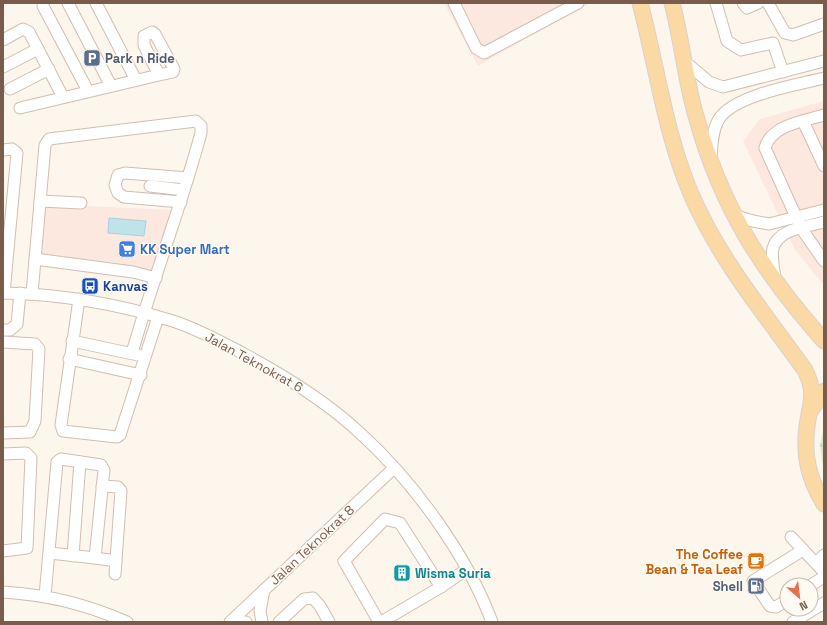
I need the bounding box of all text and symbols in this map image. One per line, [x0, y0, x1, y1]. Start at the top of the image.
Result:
parking icon: Park n Ride [82, 48, 102, 68]
place label: Park n Ride [105, 50, 175, 67]
supermarket icon: KK Super Mart [117, 239, 137, 259]
place label: KK Super Mart [140, 241, 230, 258]
bus stop icon: Kanvas [80, 276, 100, 296]
place label: Kanvas [103, 278, 148, 295]
street label: Jalan Teknokrat 6 [202, 328, 306, 396]
street label: Jalan Teknokrat 8 [266, 501, 358, 589]
place label: The Coffee Bean & Tea Leaf [645, 546, 743, 578]
cafe icon: The Coffee Bean & Tea Leaf [746, 551, 766, 571]
building icon: Wisma Suria [392, 563, 412, 583]
place label: Wisma Suria [415, 565, 491, 582]
fuel station icon: Shell [746, 576, 766, 596]
north arrow [779, 577, 819, 617]
place label: Shell [713, 578, 743, 595]
text: N [797, 598, 810, 614]

